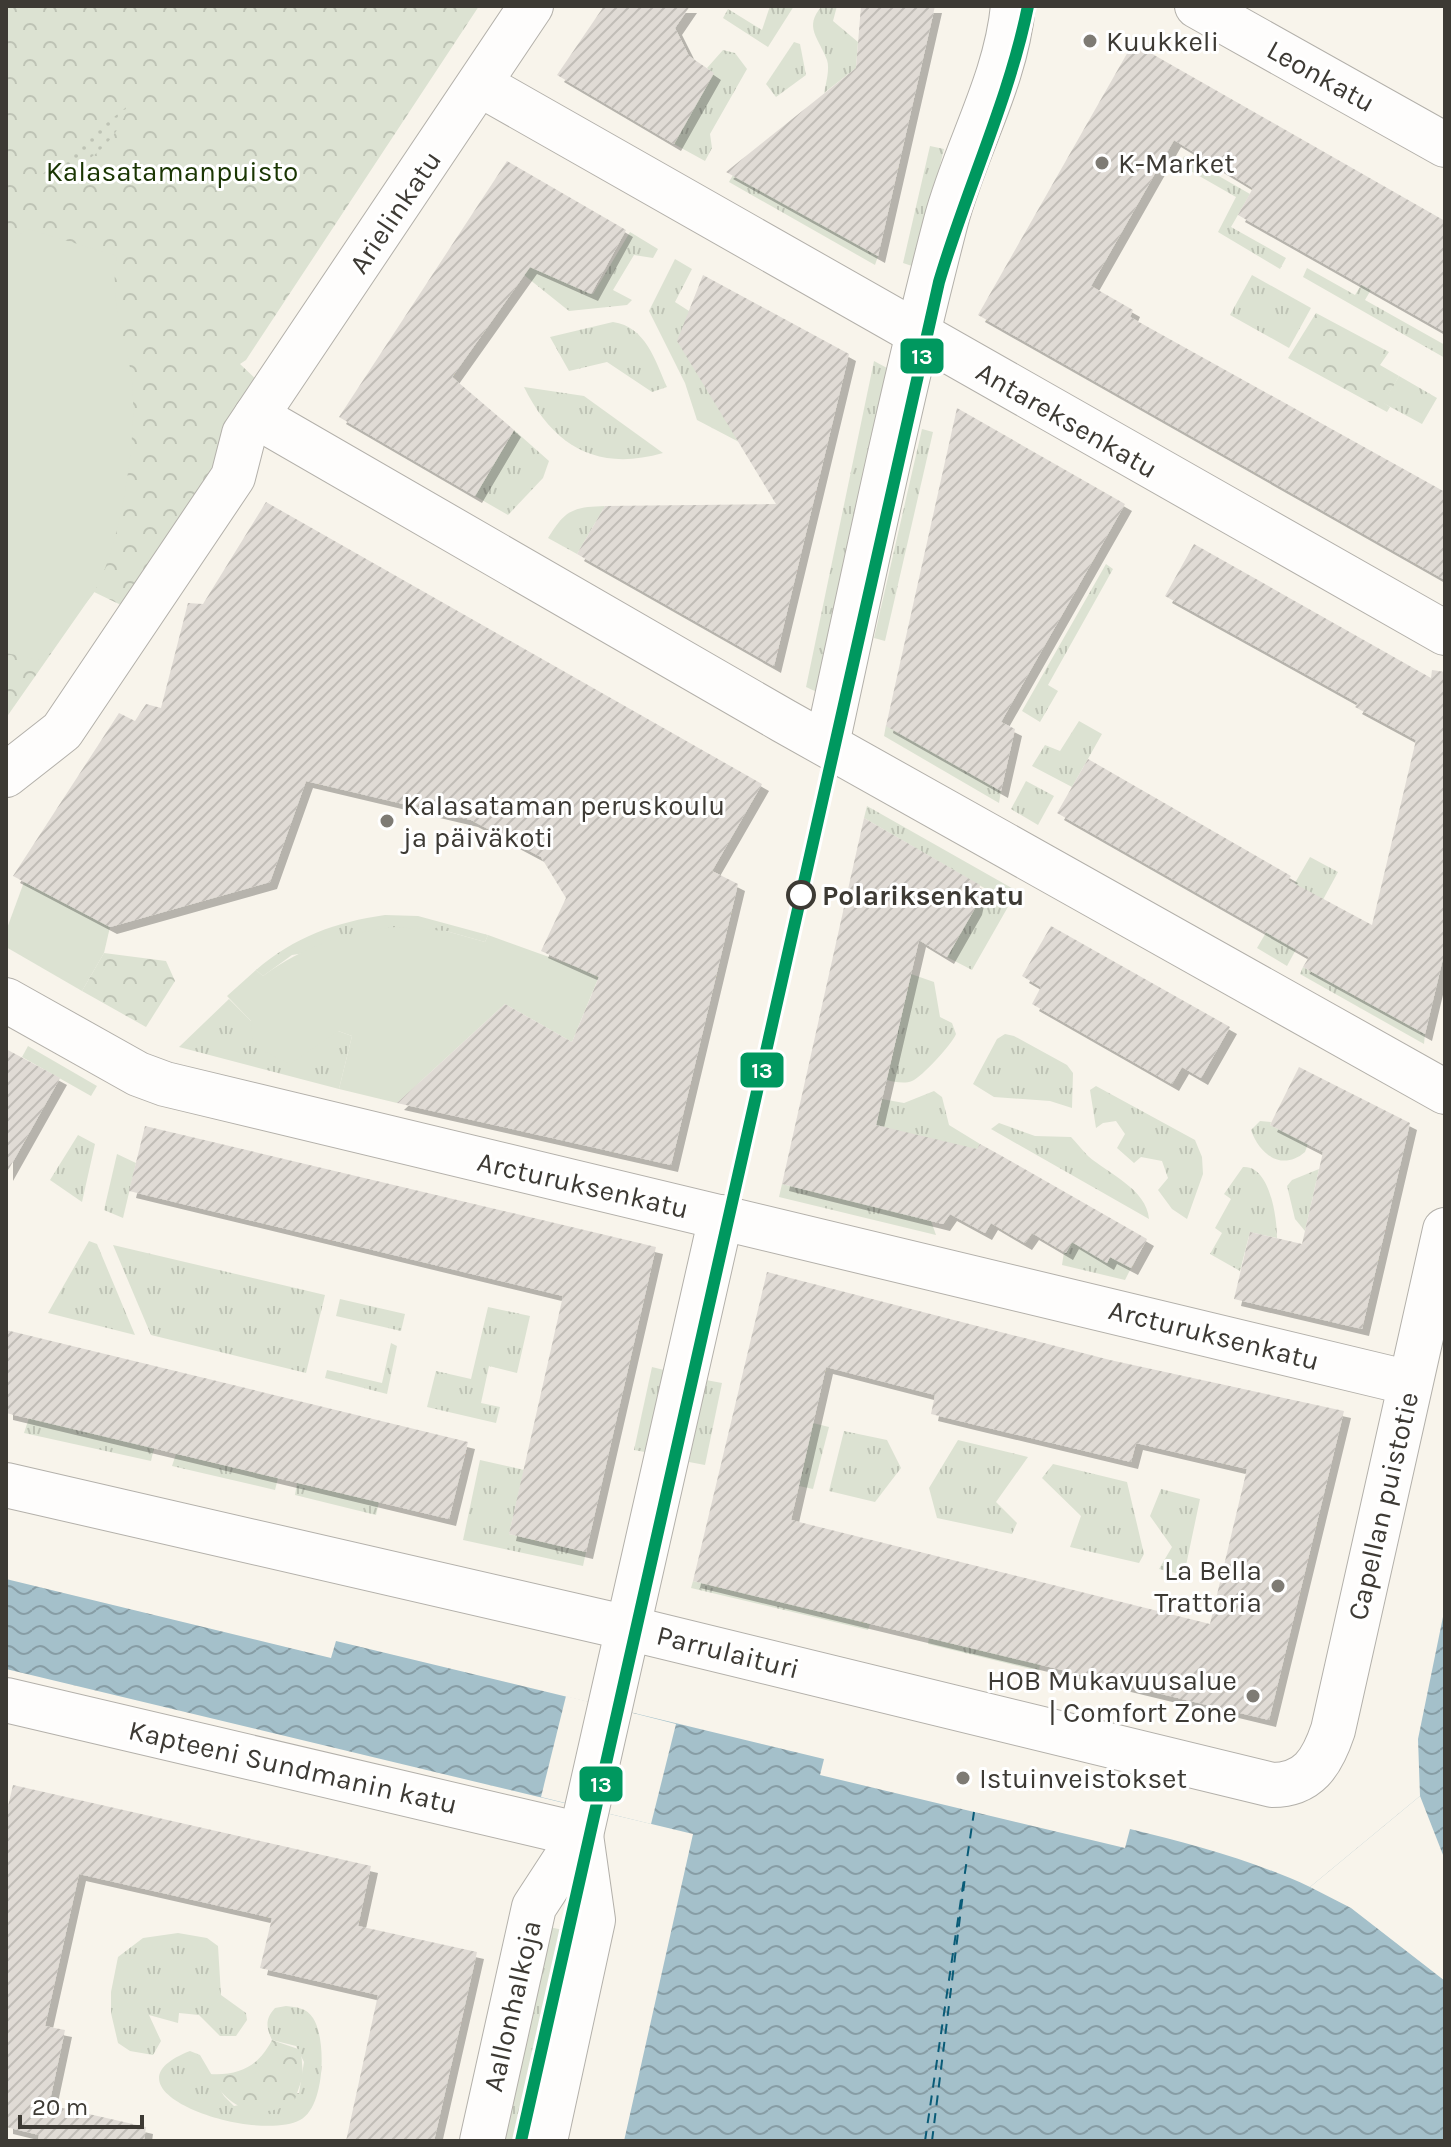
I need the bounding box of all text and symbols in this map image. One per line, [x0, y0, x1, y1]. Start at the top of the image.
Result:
place label: Kuukkeli [1106, 25, 1219, 58]
marker: Kuukkeli [1081, 32, 1099, 50]
street label: Leonkatu [1261, 33, 1381, 119]
street label: Arielinkatu [342, 144, 448, 280]
place label: K-Market [1118, 147, 1235, 180]
marker: K-Market [1093, 154, 1111, 172]
park label: Kalasatamanpuisto [46, 155, 298, 188]
line badge: 13 [899, 337, 945, 375]
text: 13 [911, 344, 933, 370]
street label: Antareksenkatu [970, 355, 1164, 485]
place label: Kalasataman peruskoulu ja päiväkoti [400, 789, 725, 854]
marker: Kalasataman peruskoulu ja päiväkoti [378, 812, 396, 830]
place label: Polariksenkatu [822, 879, 1024, 912]
marker: Polariksenkatu [787, 881, 815, 909]
line badge: 13 [739, 1051, 785, 1089]
text: 13 [751, 1058, 773, 1084]
street label: Arcturuksenkatu [474, 1145, 692, 1225]
street label: Arcturuksenkatu [1105, 1293, 1323, 1377]
street label: Capellan puistotie [1341, 1389, 1425, 1623]
place label: La Bella Trattoria [1154, 1554, 1262, 1619]
marker: La Bella Trattoria [1269, 1577, 1287, 1595]
street label: Parrulaituri [653, 1618, 803, 1686]
place label: HOB Mukavuusalue | Comfort Zone [987, 1664, 1237, 1729]
marker: HOB Mukavuusalue | Comfort Zone [1244, 1687, 1262, 1705]
street label: Kapteeni Sundmanin katu [125, 1713, 461, 1821]
place label: Istuinveistokset [979, 1762, 1187, 1795]
line badge: 13 [578, 1765, 624, 1803]
marker: Istuinveistokset [954, 1769, 972, 1787]
text: 13 [590, 1772, 612, 1798]
street label: Aallonhalkoja [476, 1917, 548, 2095]
scale bar [20, 2079, 142, 2129]
text: 20 m [32, 2093, 88, 2121]

